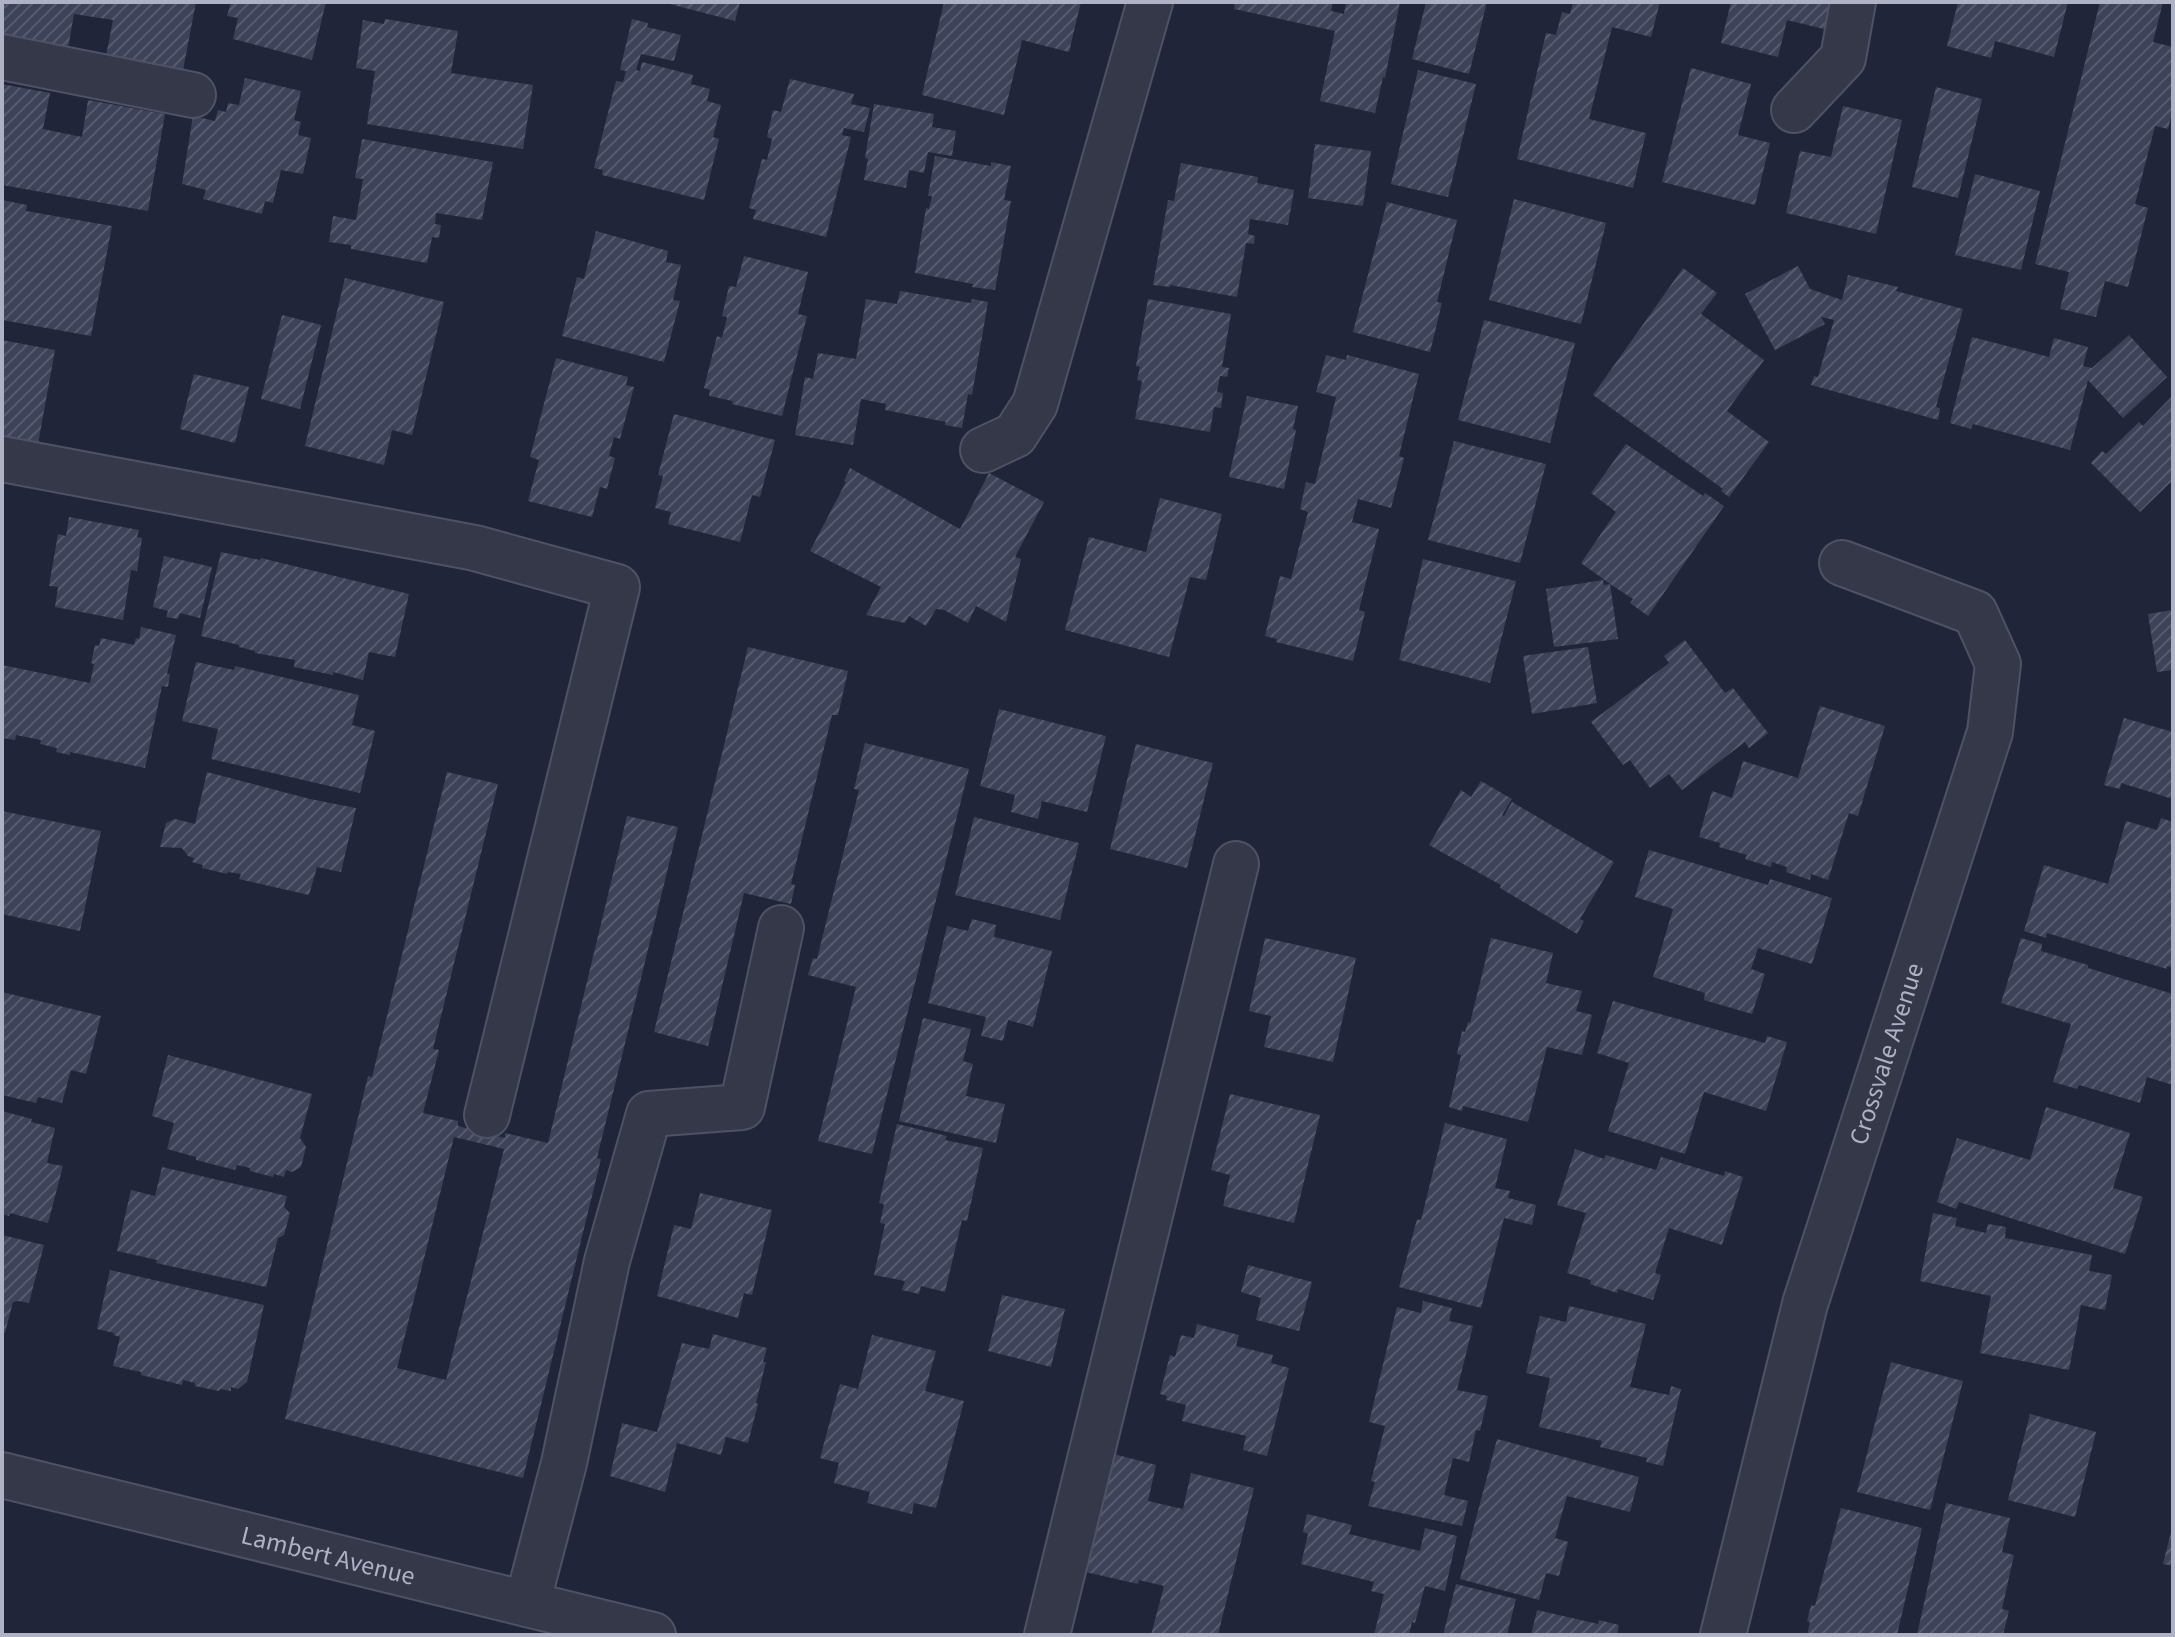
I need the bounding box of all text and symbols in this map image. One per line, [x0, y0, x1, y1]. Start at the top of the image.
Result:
street label: Crossvale Avenue [1840, 958, 1933, 1150]
street label: Lambert Avenue [237, 1516, 419, 1595]

